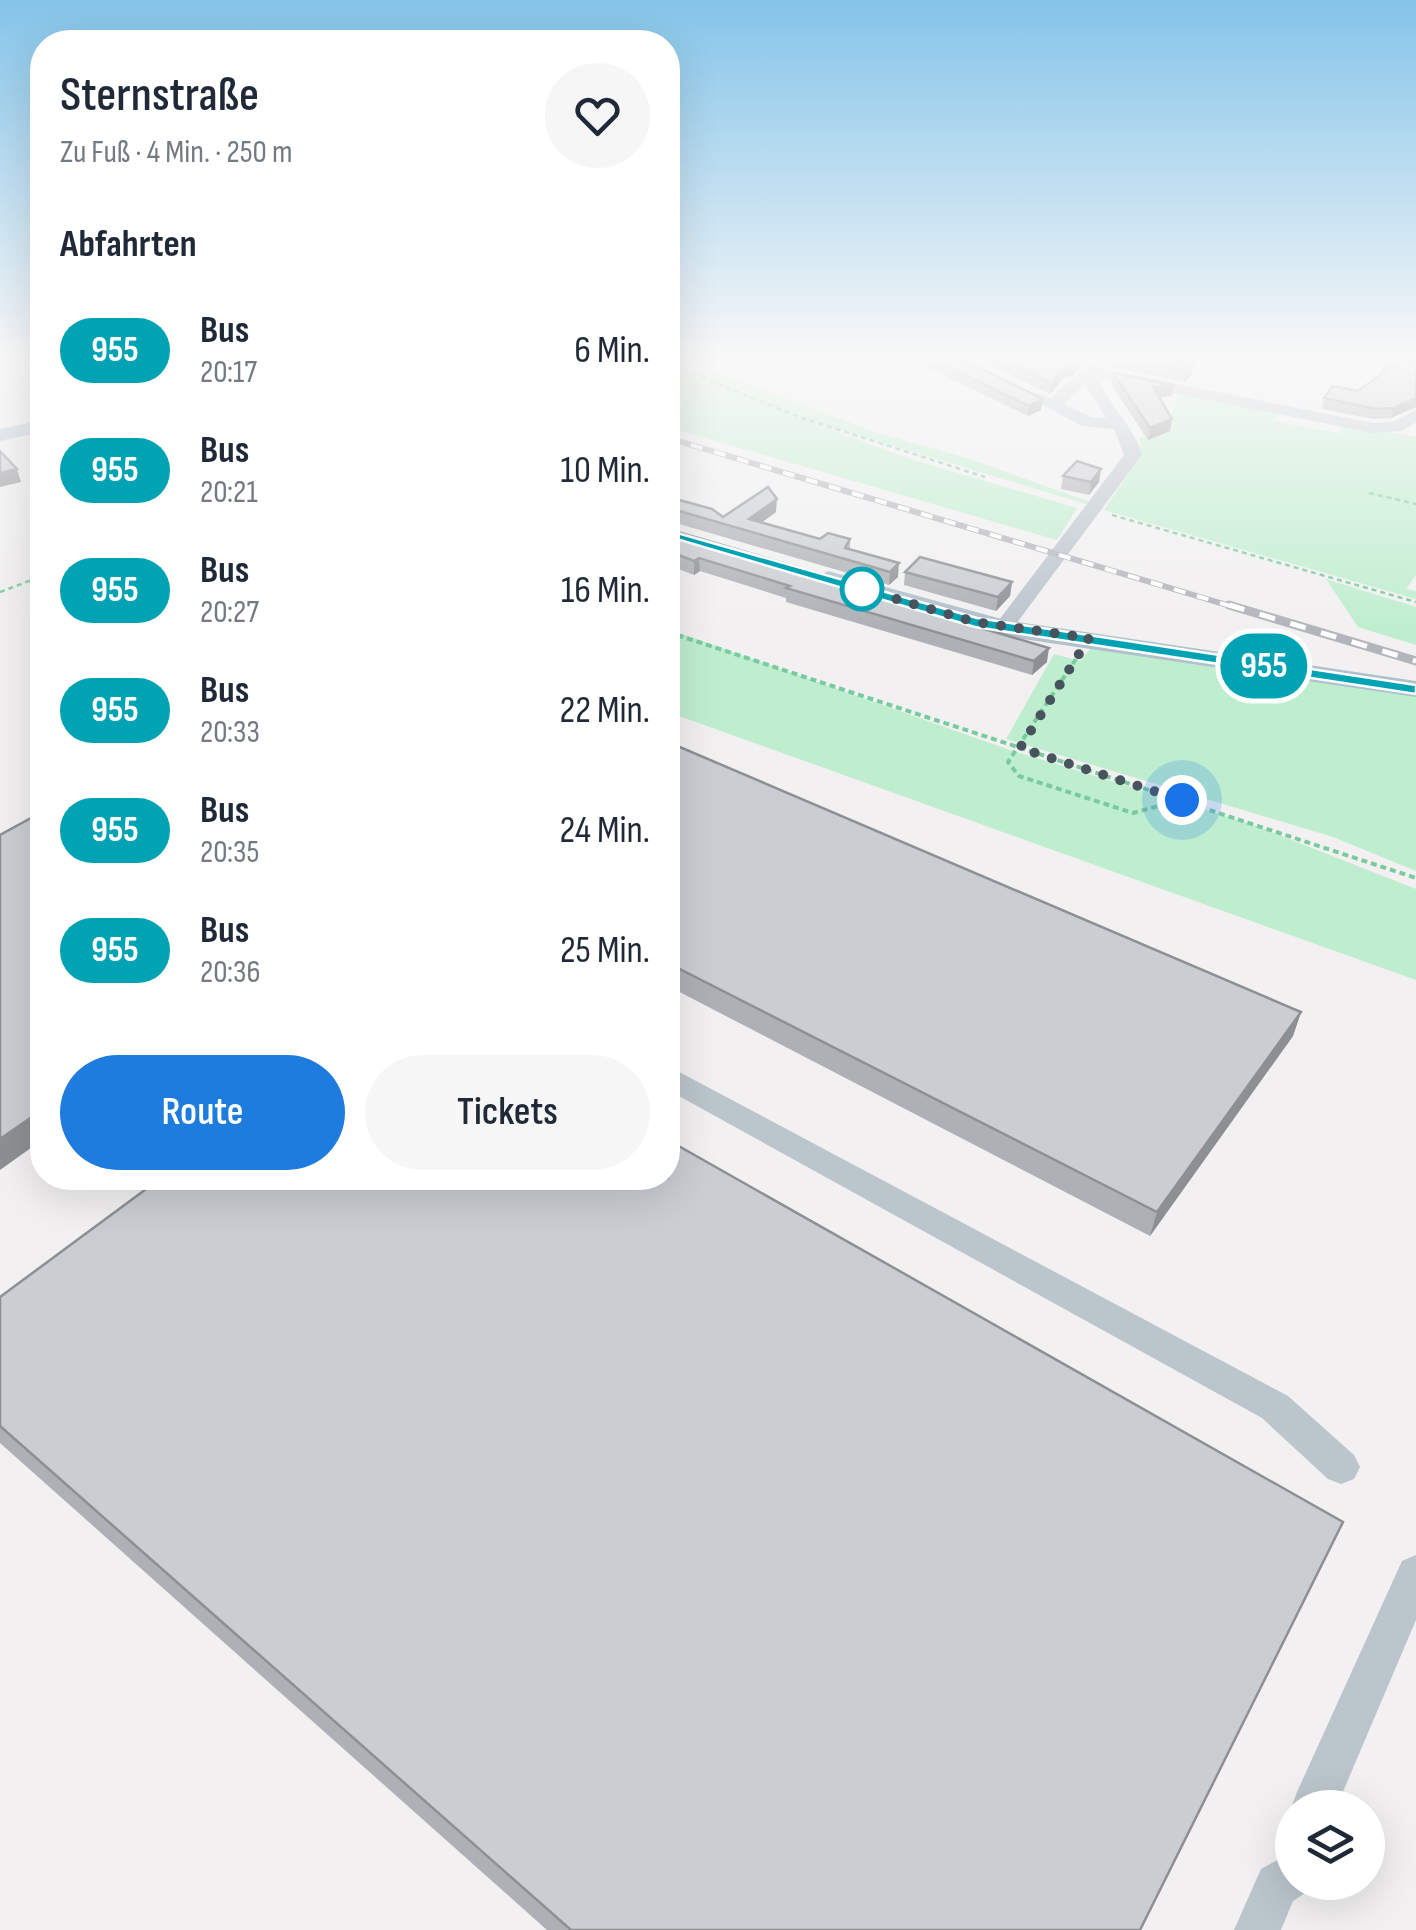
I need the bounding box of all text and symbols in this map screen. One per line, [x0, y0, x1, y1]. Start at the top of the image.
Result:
button: heart [545, 63, 650, 168]
text: Sternstraße [60, 67, 259, 124]
text: Zu Fuß · 4 Min. · 250 m [60, 133, 292, 172]
text: Abfahrten [60, 222, 197, 267]
text: Bus [200, 308, 249, 353]
text: 6 Min. [574, 328, 650, 373]
text: 955 [91, 329, 139, 372]
text: 20:17 [200, 353, 257, 392]
text: Bus [200, 428, 249, 473]
text: 10 Min. [561, 448, 650, 493]
text: 955 [91, 449, 139, 492]
text: 20:21 [200, 473, 258, 512]
text: Bus [200, 548, 249, 593]
text: 16 Min. [561, 568, 650, 613]
unlabelled marker [841, 568, 883, 610]
text: 955 [91, 569, 139, 612]
text: 20:27 [200, 593, 259, 632]
line badge: 955 [1206, 634, 1322, 698]
text: 955 [1240, 645, 1288, 688]
text: Bus [200, 668, 249, 713]
text: 22 Min. [560, 688, 650, 733]
text: 955 [91, 689, 139, 732]
text: 20:33 [200, 713, 260, 752]
your location [1157, 775, 1207, 825]
text: Bus [200, 788, 249, 833]
text: 24 Min. [560, 808, 650, 853]
text: 955 [91, 809, 139, 852]
text: 20:35 [200, 833, 259, 872]
text: Bus [200, 908, 249, 953]
text: 25 Min. [560, 928, 650, 973]
text: 955 [91, 929, 139, 972]
text: 20:36 [200, 953, 261, 992]
button: Route [60, 1055, 345, 1170]
button: Tickets [365, 1055, 650, 1170]
map controls [1275, 1790, 1385, 1900]
button: layers [1275, 1790, 1385, 1900]

